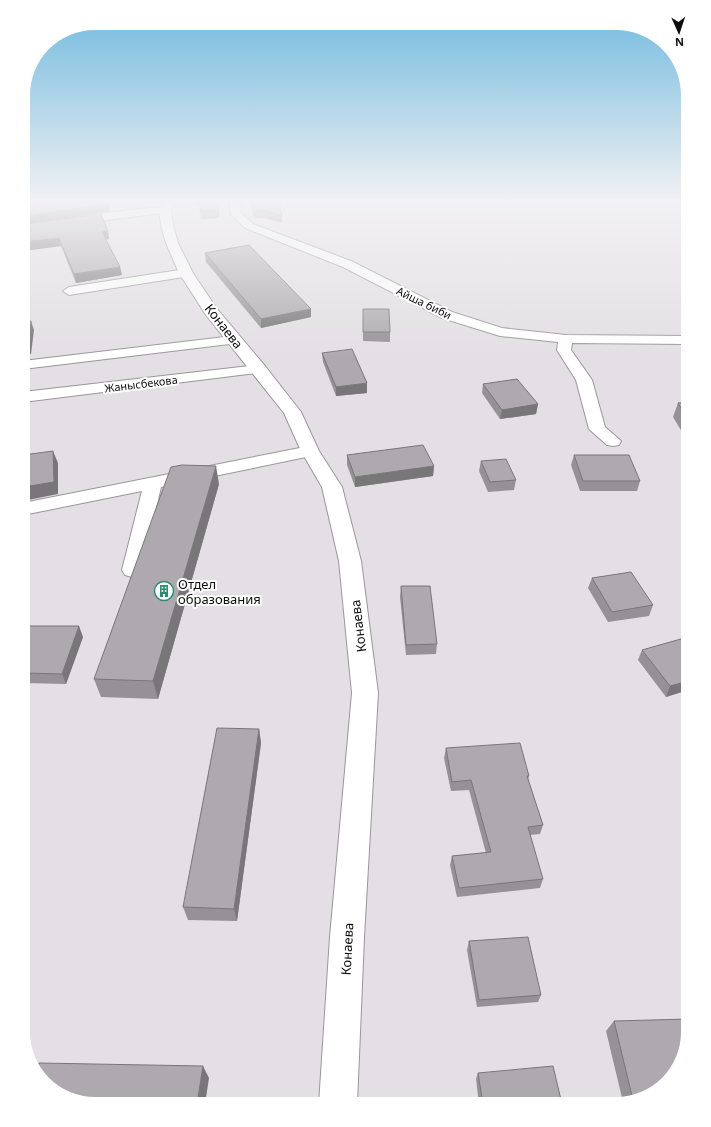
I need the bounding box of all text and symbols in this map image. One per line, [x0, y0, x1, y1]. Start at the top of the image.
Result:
north arrow [659, 12, 699, 52]
text: N [675, 35, 684, 50]
street label: Айша биби [394, 283, 454, 322]
street label: Конаева [201, 300, 247, 352]
street label: Жанысбекова [104, 372, 178, 395]
place label: Отдел образования [178, 575, 261, 608]
building icon: Отдел образования [153, 580, 175, 602]
street label: Конаева [346, 599, 370, 653]
street label: Конаева [337, 922, 357, 976]

